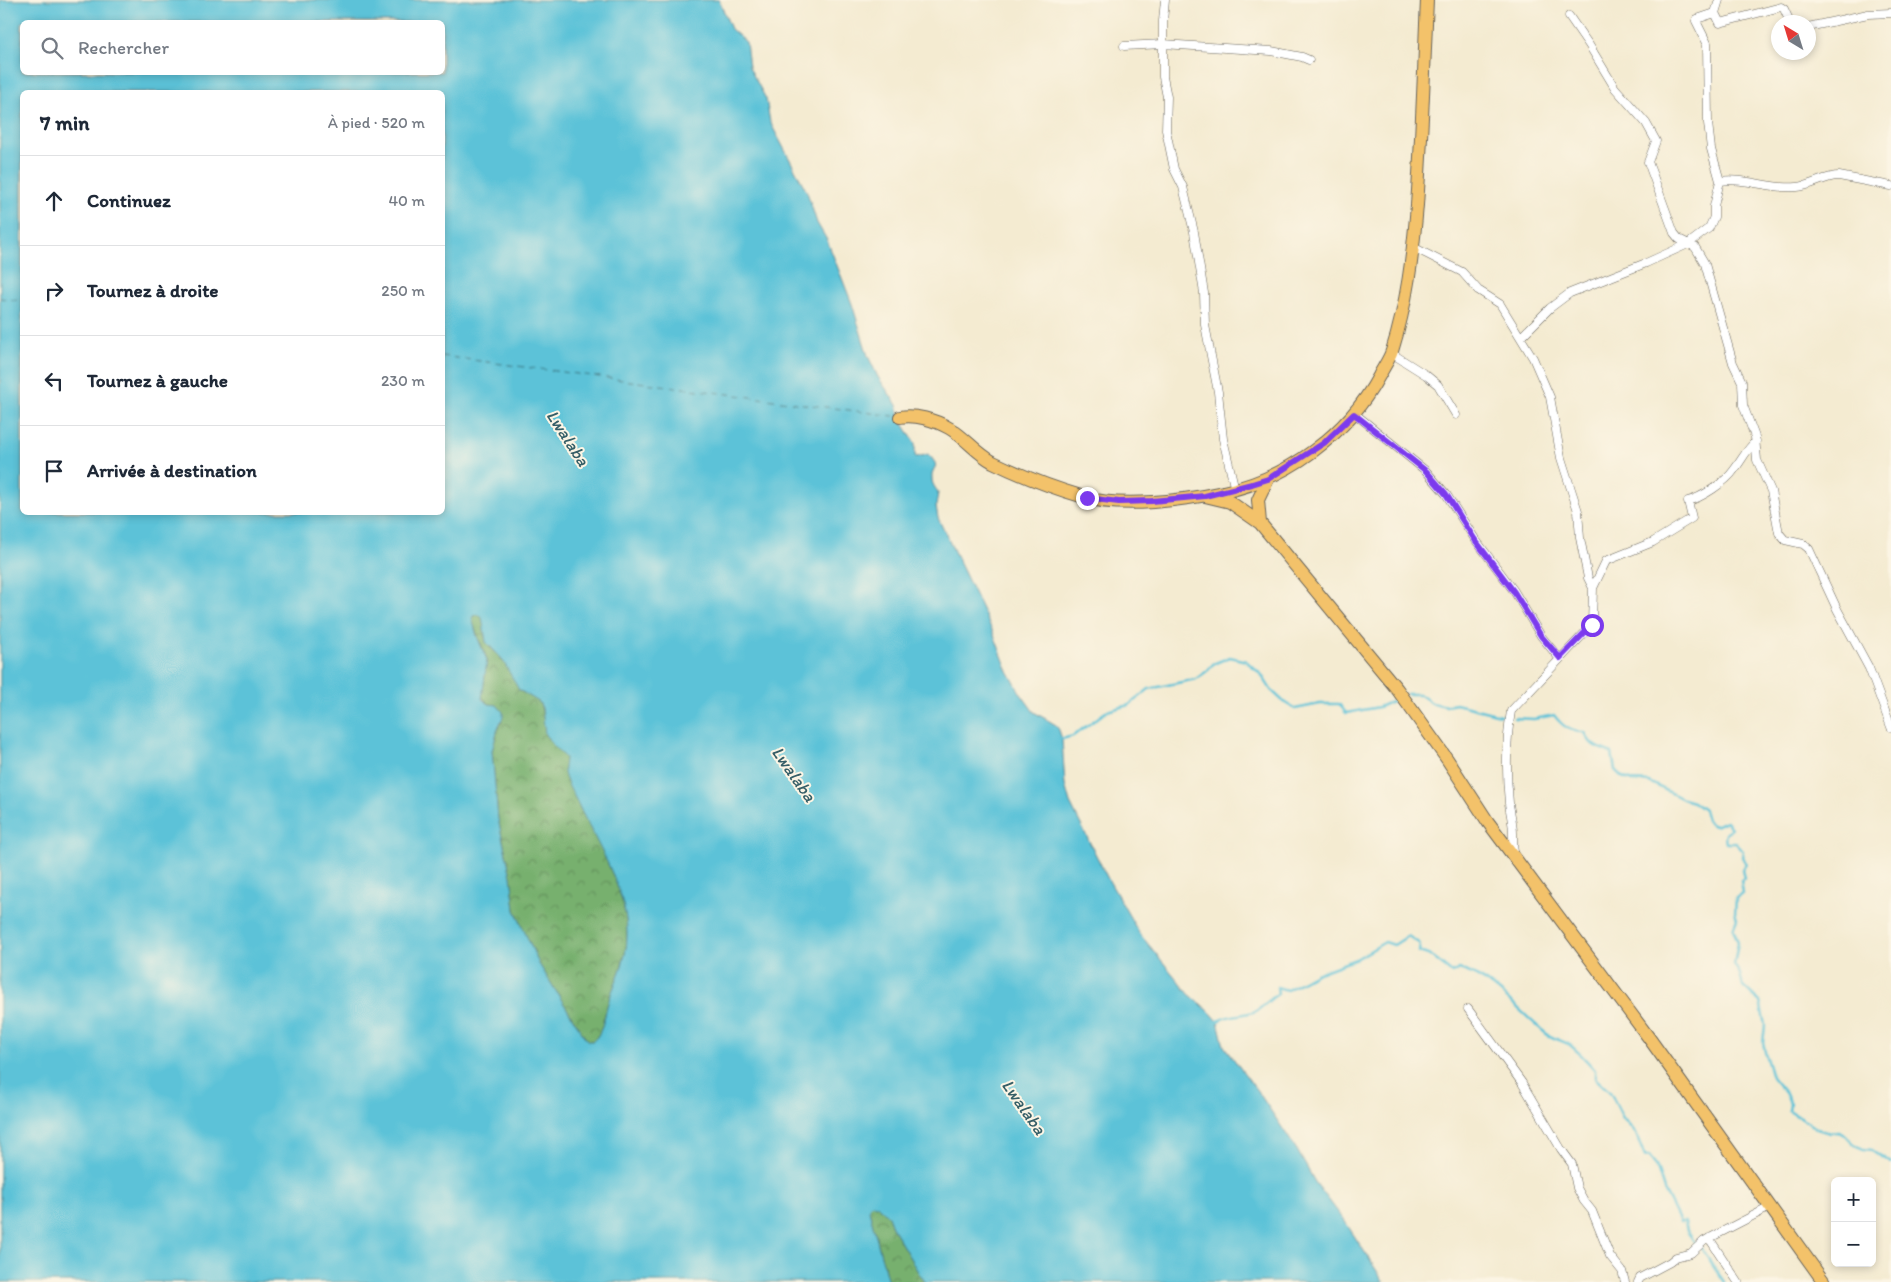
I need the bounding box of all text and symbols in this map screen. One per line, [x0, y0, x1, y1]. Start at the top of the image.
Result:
north arrow [1771, 15, 1816, 60]
search box [20, 20, 445, 75]
icon: search [38, 34, 66, 62]
text: Rechercher [78, 36, 169, 59]
text: 7 min [40, 110, 89, 135]
text: À pied · 520 m [328, 113, 425, 132]
icon: ahead [40, 187, 68, 215]
text: Continuez [87, 189, 171, 212]
text: 40 m [388, 191, 425, 210]
icon: right [40, 277, 68, 305]
text: Tournez à droite [87, 279, 219, 302]
text: 250 m [381, 281, 425, 300]
icon: left [40, 367, 68, 395]
text: Tournez à gauche [87, 369, 228, 392]
text: 230 m [381, 371, 425, 390]
water label: Lwalaba [542, 406, 595, 471]
icon: arrive [40, 457, 68, 485]
text: Arrivée à destination [87, 459, 257, 482]
route end [1076, 487, 1099, 510]
route start [1581, 614, 1604, 637]
water label: Lwalaba [767, 742, 821, 807]
water label: Lwalaba [997, 1075, 1051, 1140]
map controls [1831, 1177, 1876, 1267]
button: + [1831, 1177, 1876, 1222]
button: − [1831, 1222, 1876, 1267]

